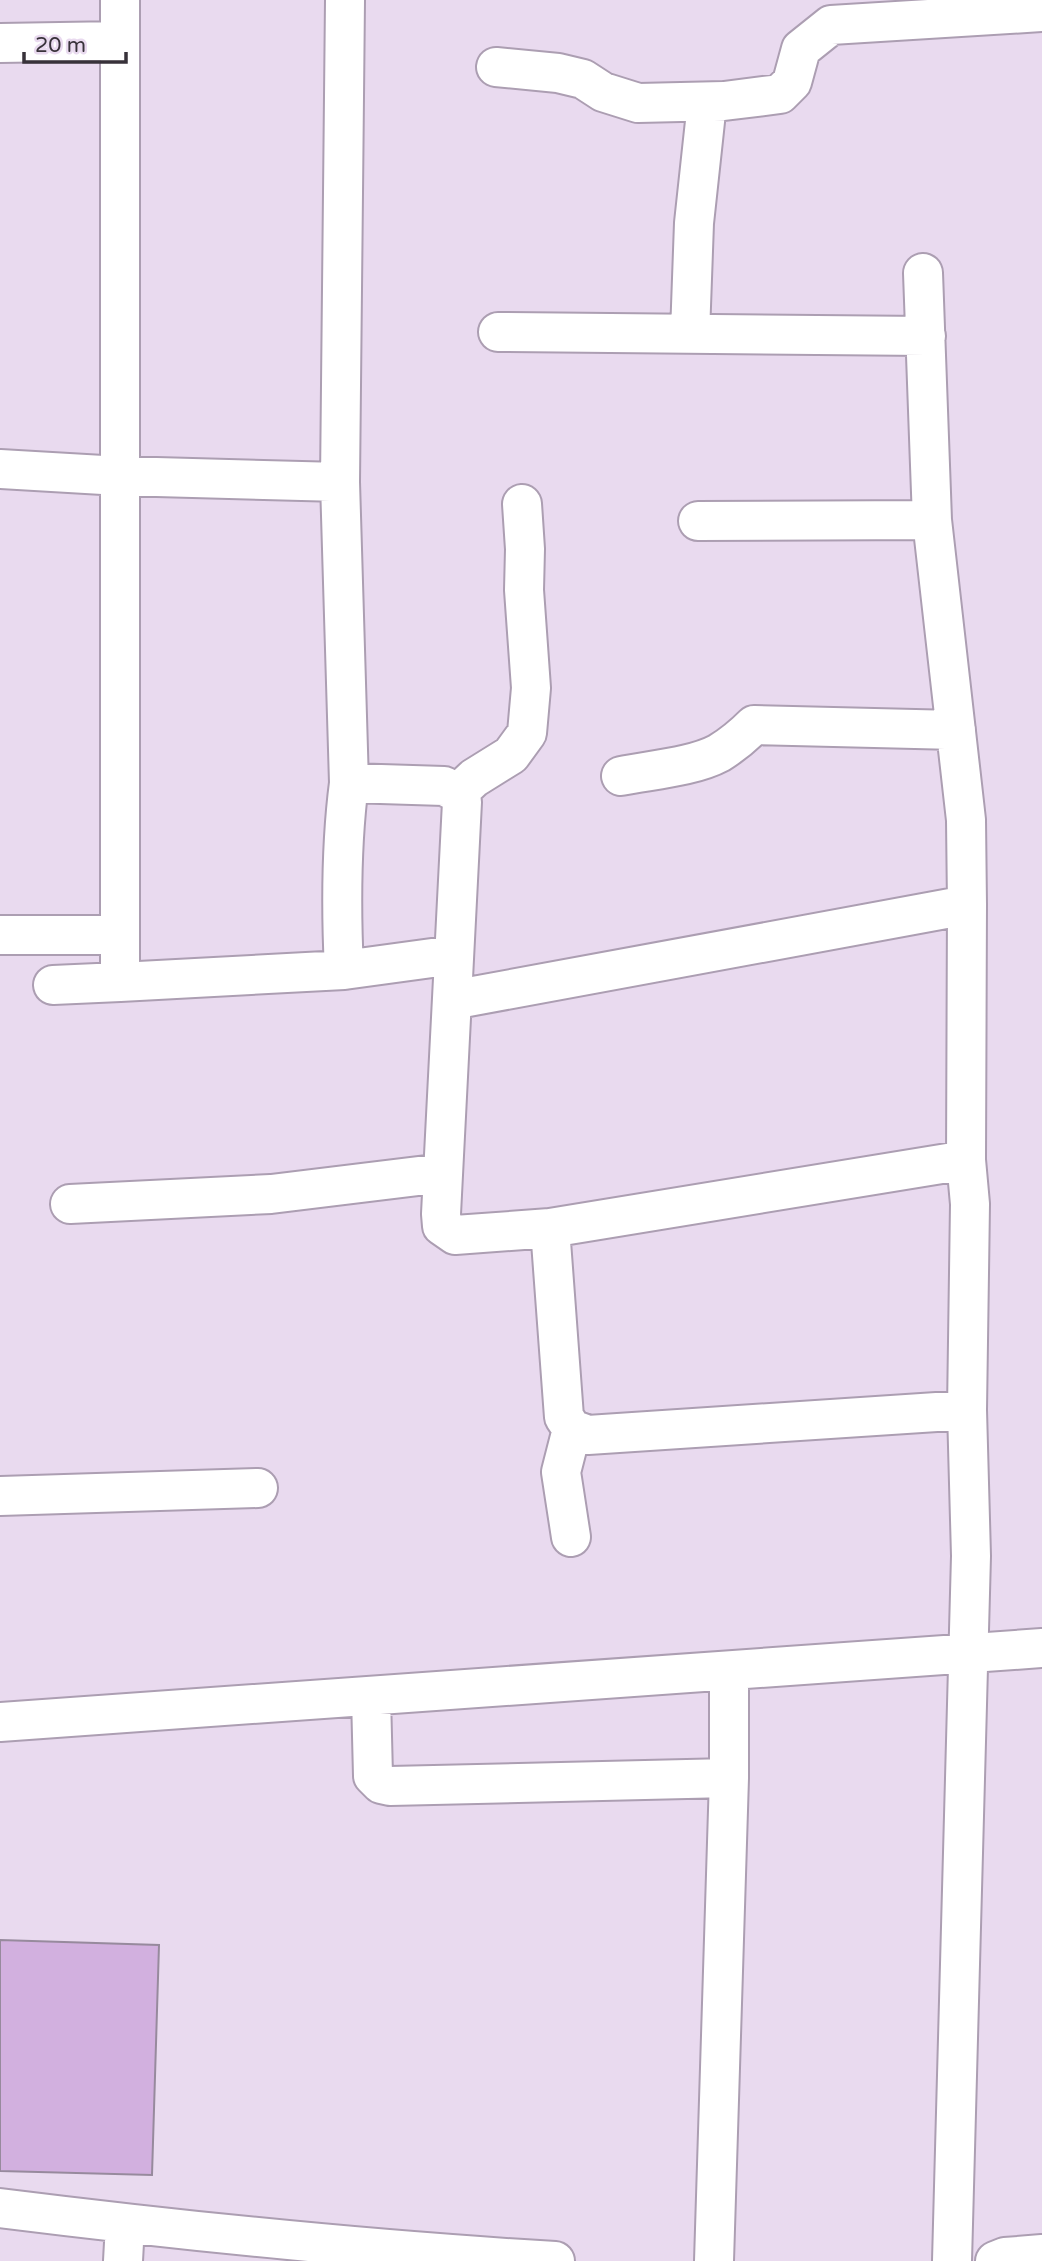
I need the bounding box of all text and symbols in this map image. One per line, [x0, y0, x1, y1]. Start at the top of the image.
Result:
scale bar [24, 21, 126, 65]
text: 20 m [35, 33, 86, 58]

